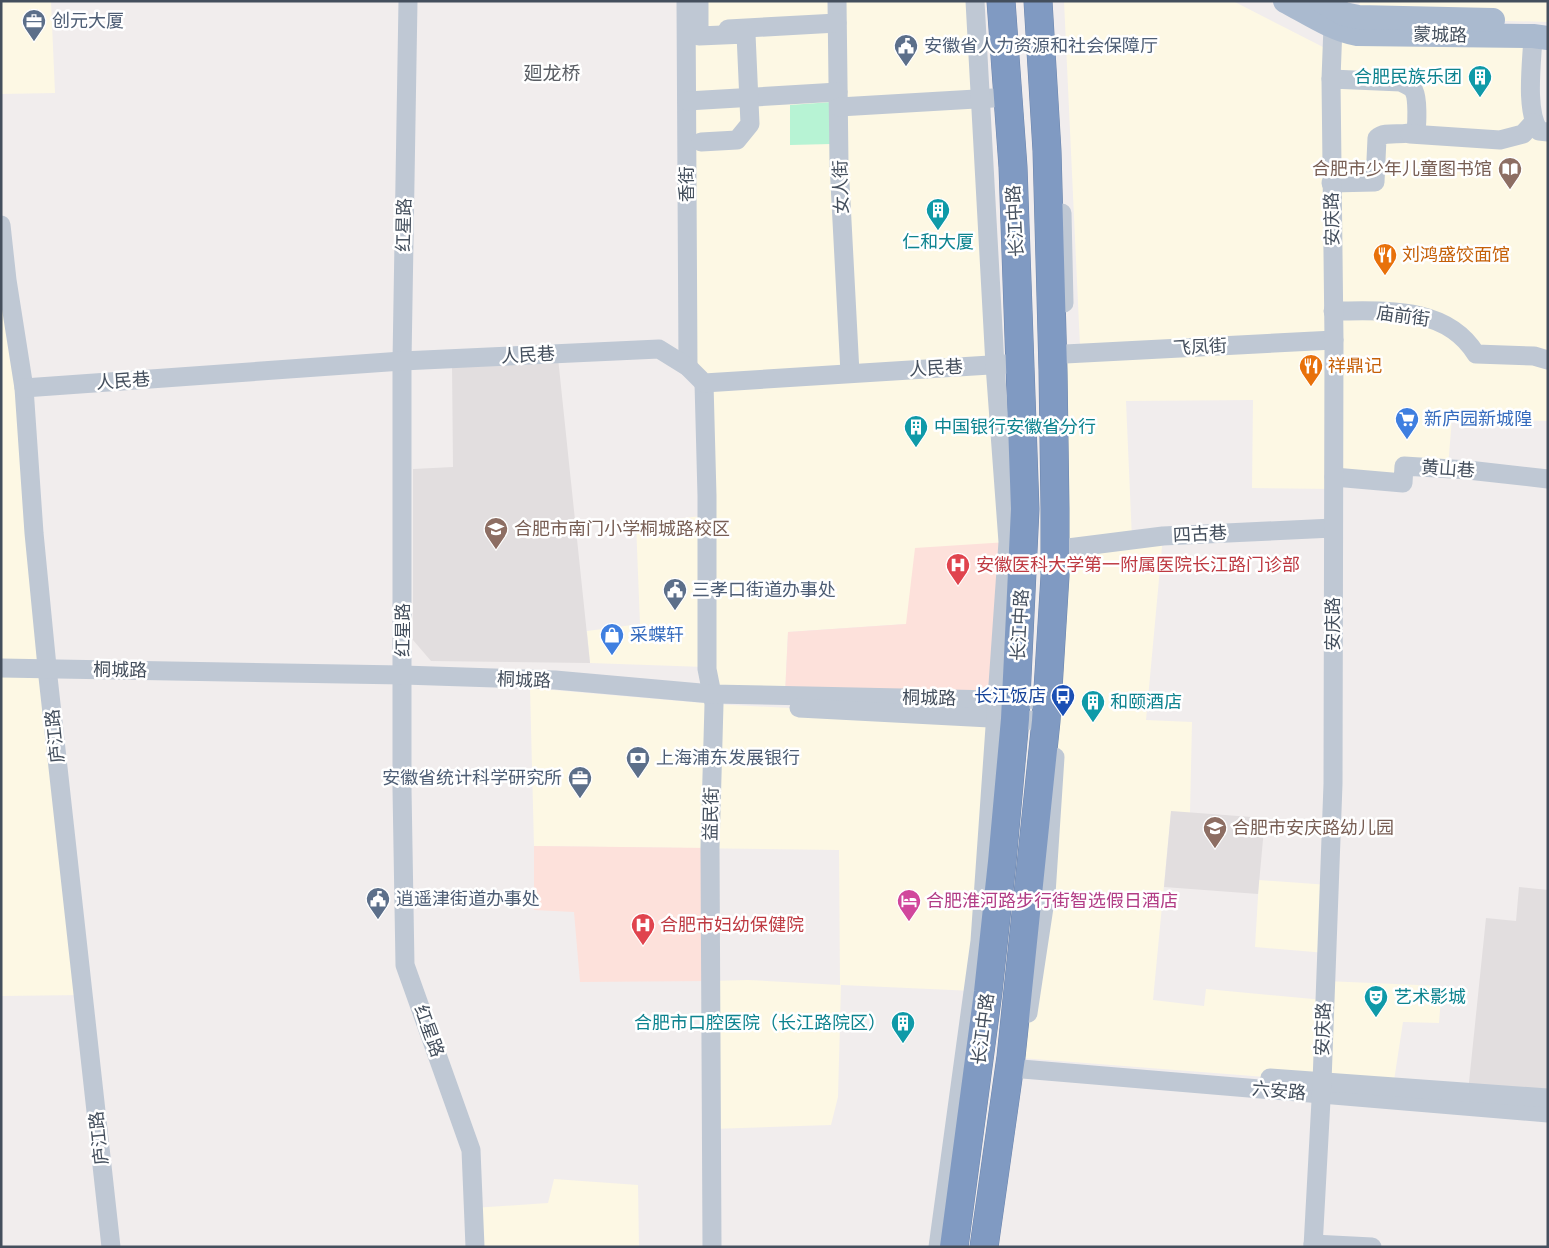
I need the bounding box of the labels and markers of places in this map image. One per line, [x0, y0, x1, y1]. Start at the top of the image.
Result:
office icon: 创元大厦 [21, 8, 47, 42]
place label: 创元大厦 [52, 8, 124, 34]
public building icon: 安徽省人力资源和社会保障厅 [893, 33, 919, 67]
place label: 安徽省人力资源和社会保障厅 [924, 33, 1158, 59]
place label: 合肥民族乐团 [1354, 64, 1462, 90]
building icon: 合肥民族乐团 [1467, 64, 1493, 98]
place label: 合肥市少年儿童图书馆 [1312, 156, 1492, 182]
library icon: 合肥市少年儿童图书馆 [1497, 156, 1523, 190]
building icon: 仁和大厦 [925, 197, 951, 231]
place label: 仁和大厦 [902, 229, 974, 255]
restaurant icon: 刘鸿盛饺面馆 [1372, 242, 1398, 276]
place label: 刘鸿盛饺面馆 [1402, 242, 1510, 268]
restaurant icon: 祥鼎记 [1298, 353, 1324, 387]
place label: 祥鼎记 [1328, 353, 1382, 379]
supermarket icon: 新庐园新城隍 [1394, 406, 1420, 440]
place label: 新庐园新城隍 [1424, 406, 1532, 432]
building icon: 中国银行安徽省分行 [903, 414, 929, 448]
place label: 中国银行安徽省分行 [934, 414, 1096, 440]
school or university icon: 合肥市南门小学桐城路校区 [483, 516, 509, 550]
place label: 合肥市南门小学桐城路校区 [514, 516, 730, 542]
hospital icon: 安徽医科大学第一附属医院长江路门诊部 [945, 552, 971, 586]
place label: 安徽医科大学第一附属医院长江路门诊部 [976, 552, 1300, 578]
public building icon: 三孝口街道办事处 [662, 577, 688, 611]
place label: 三孝口街道办事处 [692, 577, 836, 603]
shop icon: 采蝶轩 [599, 622, 625, 656]
place label: 采蝶轩 [630, 622, 684, 648]
place label: 长江饭店 [974, 683, 1046, 709]
bus stop icon: 长江饭店 [1050, 683, 1076, 717]
building icon: 和颐酒店 [1080, 689, 1106, 723]
place label: 和颐酒店 [1110, 689, 1182, 715]
bank icon: 上海浦东发展银行 [625, 745, 651, 779]
place label: 上海浦东发展银行 [656, 745, 800, 771]
place label: 安徽省统计科学研究所 [382, 765, 562, 791]
office icon: 安徽省统计科学研究所 [567, 765, 593, 799]
school or university icon: 合肥市安庆路幼儿园 [1202, 815, 1228, 849]
place label: 合肥市安庆路幼儿园 [1232, 815, 1394, 841]
public building icon: 逍遥津街道办事处 [365, 886, 391, 920]
place label: 逍遥津街道办事处 [396, 886, 540, 912]
hotel icon: 合肥淮河路步行街智选假日酒店 [896, 888, 922, 922]
place label: 合肥淮河路步行街智选假日酒店 [926, 888, 1178, 914]
hospital icon: 合肥市妇幼保健院 [630, 912, 656, 946]
place label: 合肥市妇幼保健院 [660, 912, 804, 938]
theatre icon: 艺术影城 [1363, 984, 1389, 1018]
place label: 艺术影城 [1394, 984, 1466, 1010]
place label: 合肥市口腔医院（长江路院区） [634, 1010, 886, 1036]
building icon: 合肥市口腔医院（长江路院区） [890, 1010, 916, 1044]

